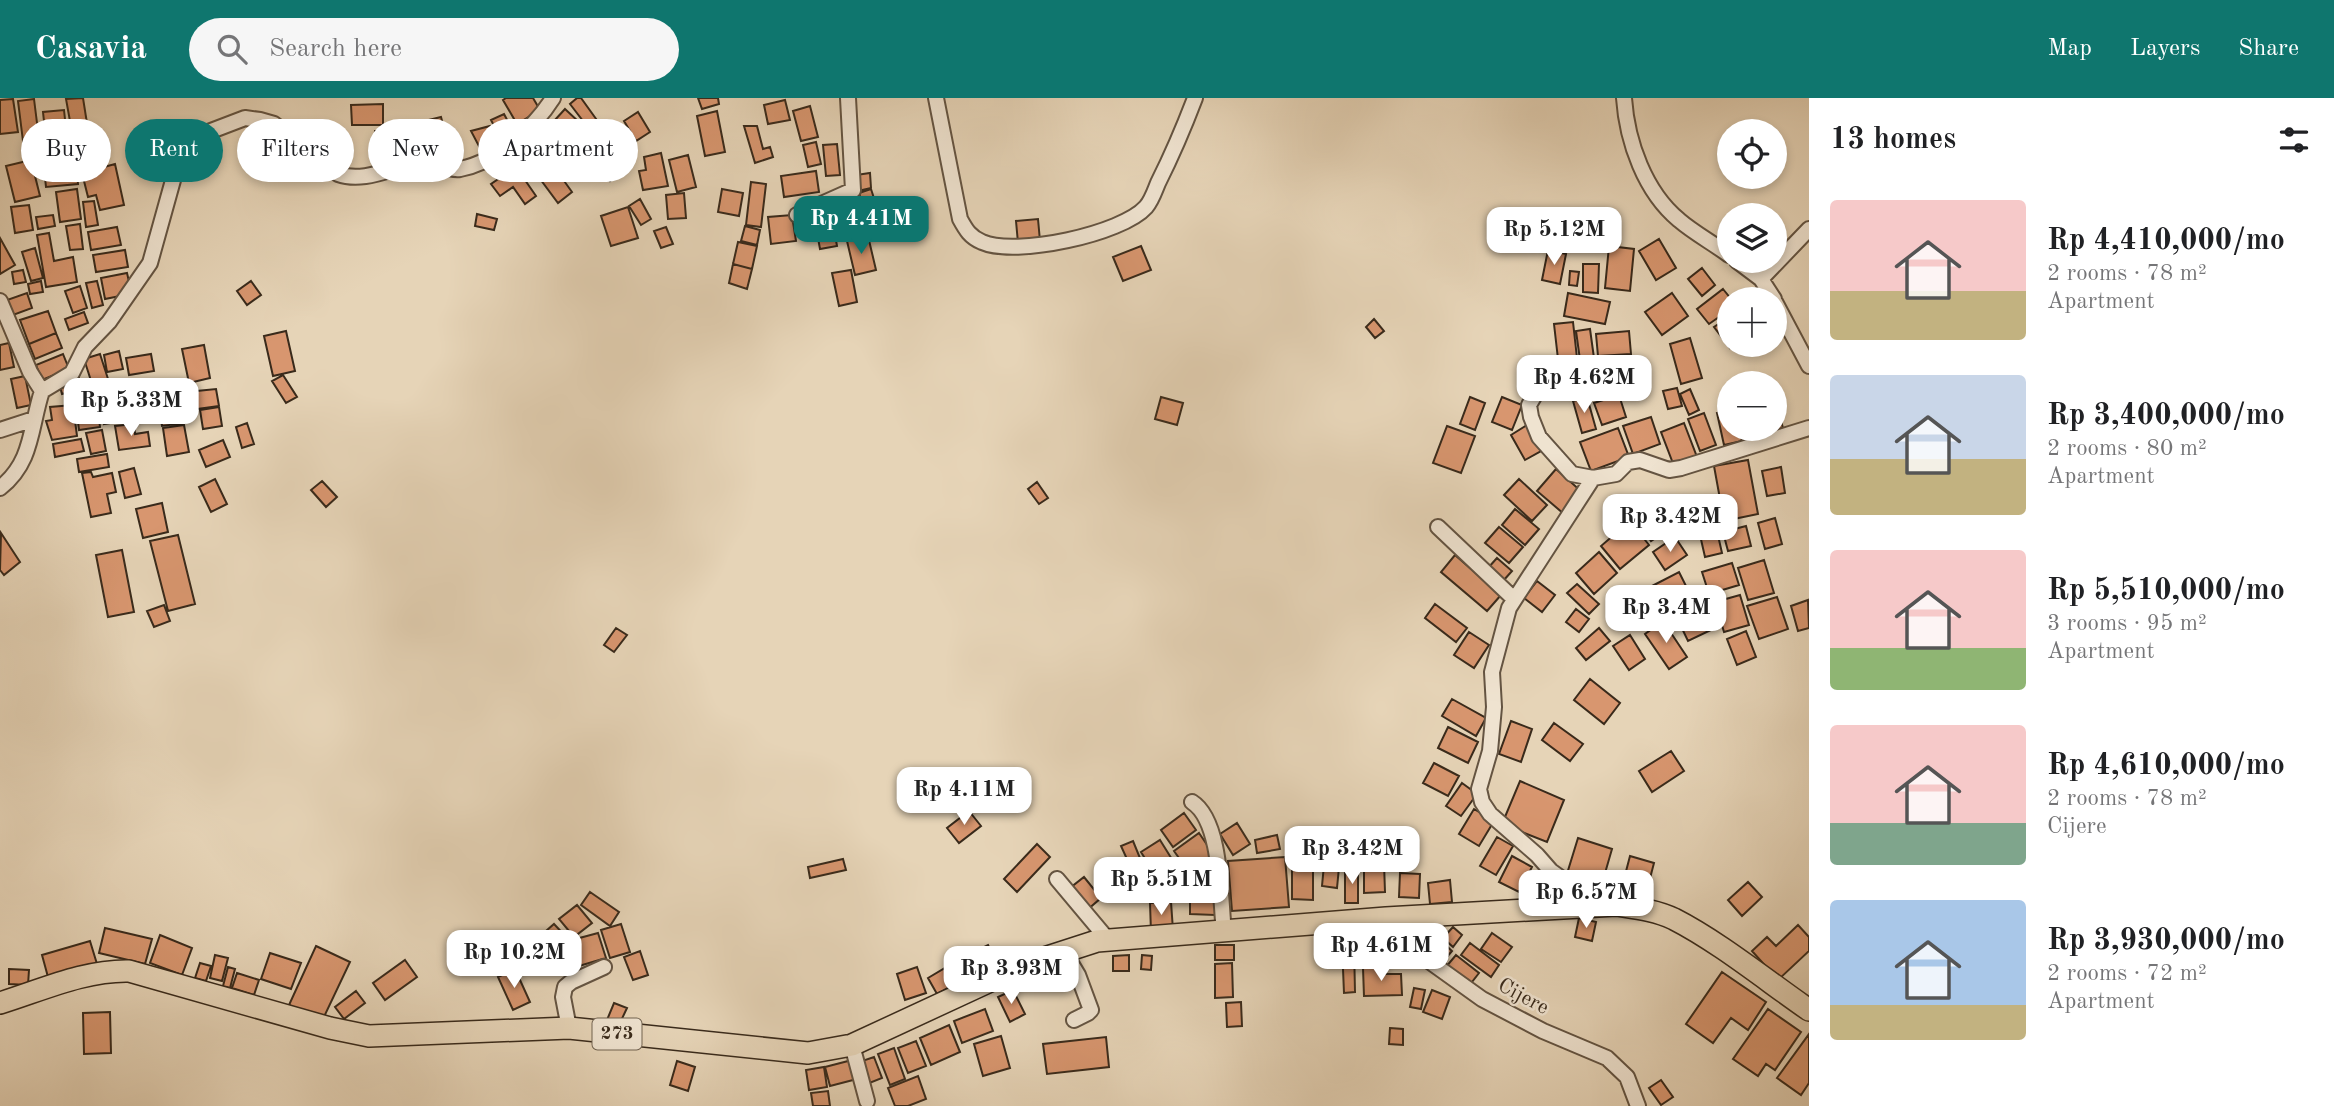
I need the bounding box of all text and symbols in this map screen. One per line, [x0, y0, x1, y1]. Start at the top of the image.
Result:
search box [189, 18, 679, 81]
icon: search [213, 30, 251, 68]
text: Casavia [35, 33, 147, 66]
text: Search here [269, 36, 402, 62]
text: Map [2048, 37, 2092, 61]
text: Layers [2130, 37, 2200, 61]
text: Share [2238, 37, 2299, 61]
chip: Buy [21, 119, 111, 182]
chip: Rent [125, 119, 223, 182]
chip: Filters [237, 119, 354, 182]
chip: New [368, 119, 464, 182]
chip: Apartment [478, 119, 638, 182]
map controls [1717, 119, 1787, 441]
button: locate [1717, 119, 1787, 189]
icon: filters [2275, 121, 2313, 159]
text: 13 homes [1830, 125, 1956, 155]
pin: Rp 4.41M [789, 197, 933, 256]
button: layers [1717, 203, 1787, 273]
text: Rp 4.41M [810, 207, 912, 230]
pin: Rp 5.12M [1482, 208, 1626, 267]
text: Rp 5.12M [1503, 218, 1605, 241]
text: Rp 4,410,000/mo [2047, 226, 2285, 256]
icon: home [1886, 228, 1970, 312]
text: 2 rooms · 78 m² [2047, 262, 2207, 285]
button: + [1717, 287, 1787, 357]
text: Apartment [2047, 290, 2155, 313]
pin: Rp 4.62M [1512, 356, 1656, 415]
text: Rp 4.62M [1533, 366, 1635, 389]
button: − [1717, 371, 1787, 441]
pin: Rp 5.33M [59, 378, 203, 438]
text: Rp 5.33M [80, 389, 182, 412]
text: Rp 3,400,000/mo [2047, 401, 2285, 431]
icon: home [1886, 403, 1970, 487]
text: 2 rooms · 80 m² [2047, 437, 2207, 460]
text: Apartment [2047, 465, 2155, 488]
pin: Rp 3.42M [1598, 494, 1742, 554]
text: Rp 3.42M [1619, 505, 1721, 528]
text: Rp 5,510,000/mo [2047, 576, 2285, 606]
icon: home [1886, 578, 1970, 662]
pin: Rp 3.4M [1601, 586, 1731, 645]
text: Rp 3.4M [1621, 596, 1711, 619]
text: 3 rooms · 95 m² [2047, 612, 2207, 635]
text: Apartment [2047, 640, 2155, 663]
text: Rp 4,610,000/mo [2047, 751, 2285, 781]
icon: home [1886, 753, 1970, 837]
pin: Rp 4.11M [892, 768, 1036, 827]
text: Rp 4.11M [913, 778, 1015, 801]
text: 2 rooms · 78 m² [2047, 787, 2207, 810]
text: Cijere [2047, 815, 2107, 838]
pin: Rp 3.42M [1280, 826, 1424, 886]
text: Rp 3.42M [1301, 837, 1403, 860]
pin: Rp 5.51M [1089, 858, 1233, 917]
text: Rp 5.51M [1110, 868, 1212, 891]
pin: Rp 6.57M [1514, 870, 1658, 930]
text: Rp 6.57M [1535, 881, 1637, 904]
pin: Rp 4.61M [1309, 924, 1453, 983]
text: Rp 3,930,000/mo [2047, 926, 2285, 956]
icon: home [1886, 928, 1970, 1012]
pin: Rp 10.2M [442, 930, 586, 990]
text: Rp 4.61M [1330, 934, 1432, 957]
text: Rp 10.2M [463, 941, 565, 964]
pin: Rp 3.93M [939, 946, 1083, 1006]
text: Rp 3.93M [960, 957, 1062, 980]
text: 2 rooms · 72 m² [2047, 962, 2207, 985]
street label: Cijere [1494, 975, 1552, 1019]
text: Apartment [2047, 990, 2155, 1013]
road number: 273 [592, 1018, 642, 1050]

